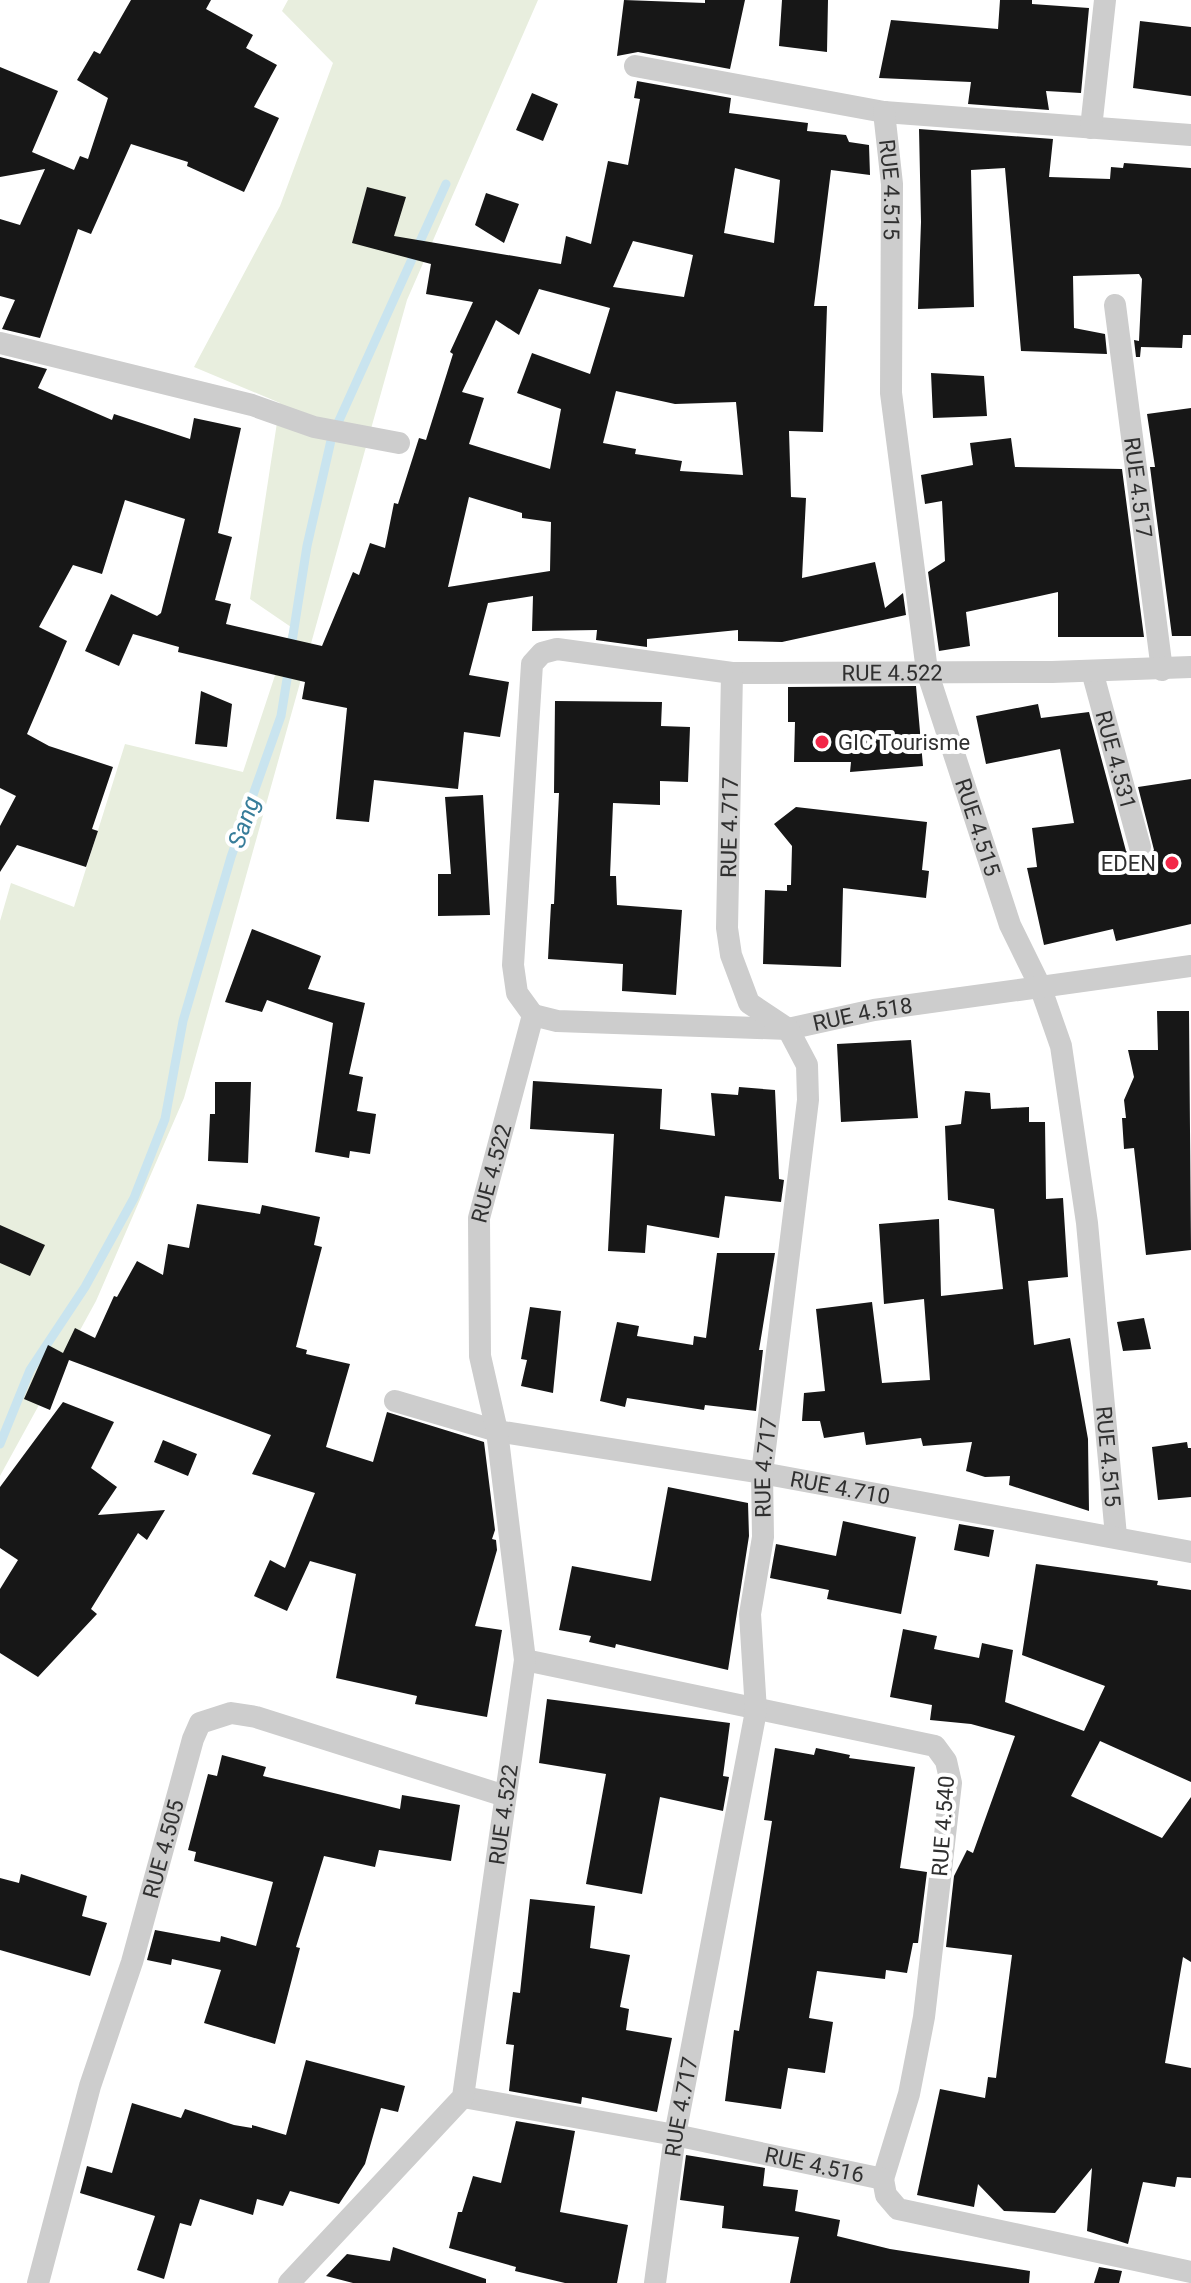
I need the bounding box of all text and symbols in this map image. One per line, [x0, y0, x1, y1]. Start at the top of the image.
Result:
street label: RUE 4.515 [875, 138, 905, 240]
street label: RUE 4.517 [1120, 436, 1157, 539]
street label: RUE 4.522 [842, 660, 943, 685]
street label: RUE 4.531 [1091, 708, 1142, 812]
place label: GIC Tourisme [838, 730, 970, 755]
marker: GIC Tourisme [813, 733, 831, 751]
street label: RUE 4.515 [950, 775, 1006, 879]
street label: RUE 4.717 [715, 776, 742, 878]
water label: Sang [222, 793, 266, 851]
place label: EDEN [1101, 851, 1156, 876]
marker: EDEN [1163, 854, 1181, 872]
street label: RUE 4.518 [810, 992, 914, 1036]
street label: RUE 4.522 [466, 1121, 516, 1225]
street label: RUE 4.515 [1092, 1405, 1126, 1508]
street label: RUE 4.717 [749, 1416, 781, 1518]
street label: RUE 4.710 [788, 1466, 892, 1509]
street label: RUE 4.522 [484, 1763, 523, 1866]
street label: RUE 4.540 [927, 1775, 959, 1877]
street label: RUE 4.505 [138, 1797, 188, 1901]
street label: RUE 4.717 [660, 2055, 702, 2158]
street label: RUE 4.516 [762, 2142, 867, 2187]

